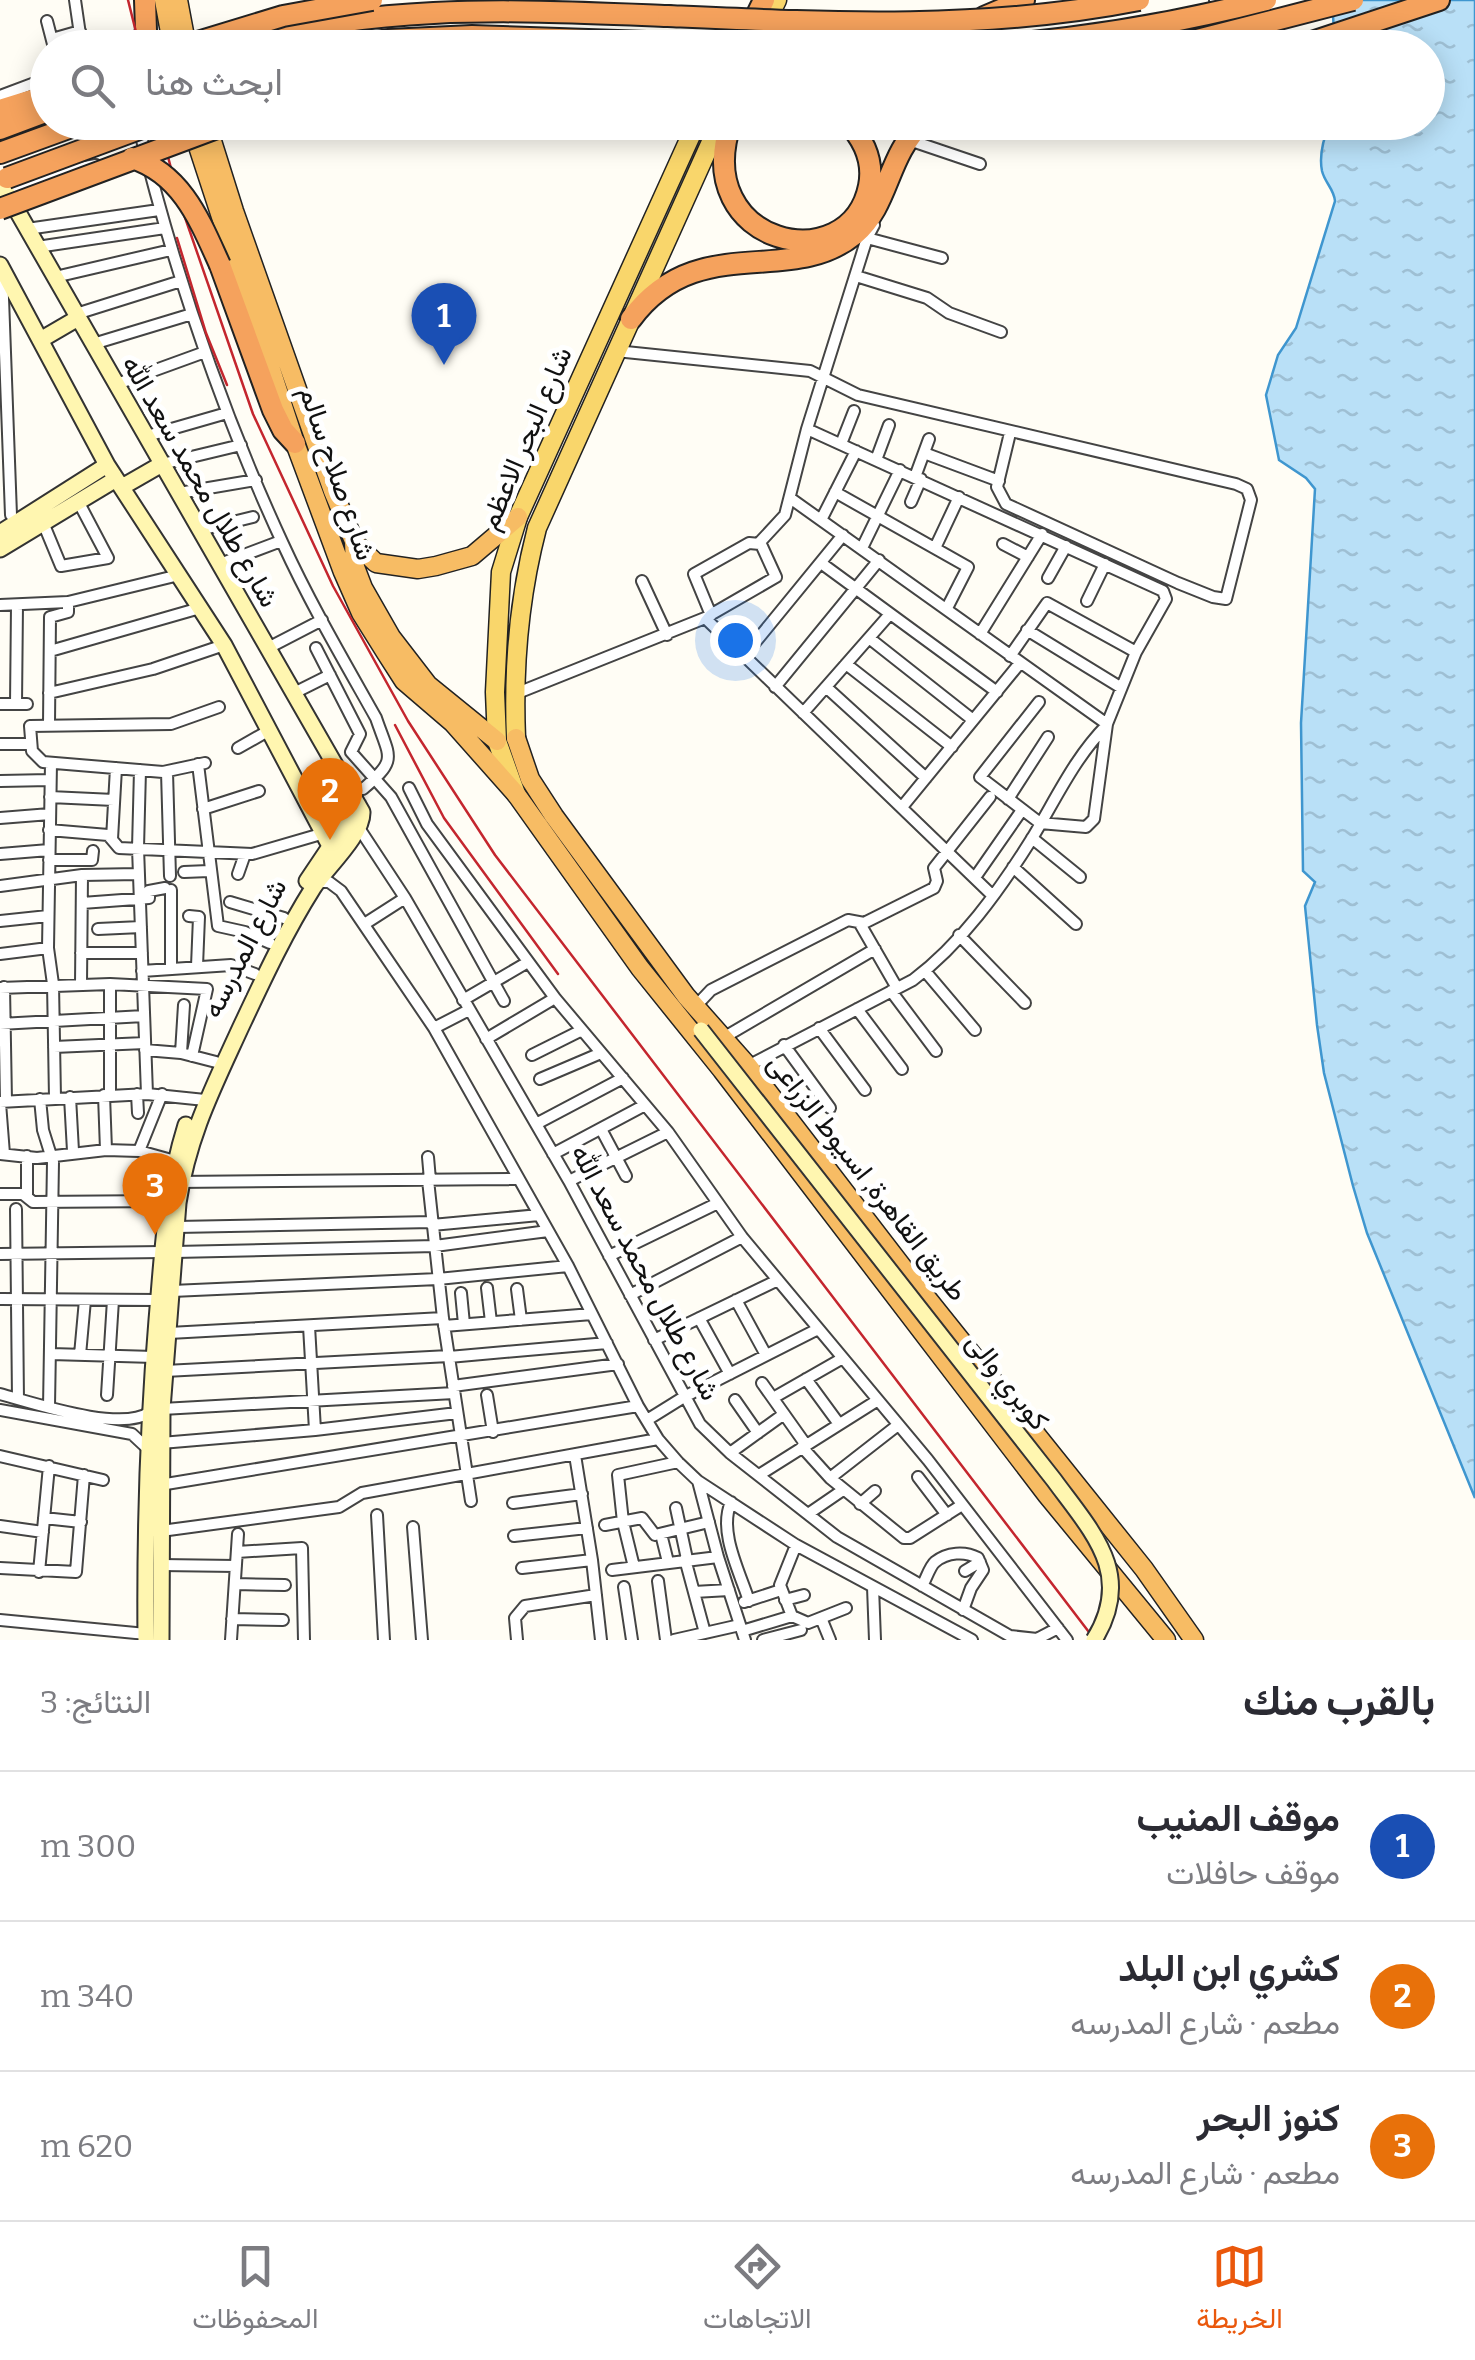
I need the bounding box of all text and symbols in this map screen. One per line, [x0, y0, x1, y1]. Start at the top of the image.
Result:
search box [30, 30, 1445, 140]
icon: search [65, 58, 120, 113]
text: ابحث هنا [145, 59, 283, 105]
pin: 1 [412, 282, 476, 365]
street label: شارع البحر الاعظم [472, 342, 581, 535]
street label: شارع طلال محمد سعد الله [113, 350, 286, 614]
street label: شارع صلاح سالم [290, 382, 383, 565]
your location [710, 615, 761, 666]
pin: 2 [298, 758, 362, 840]
street label: شارع المدرسه [195, 873, 295, 1024]
street label: طريق القاهرة, اسيوط الزراعى [760, 1047, 974, 1308]
street label: شارع طلال محمد سعد الله [562, 1139, 727, 1407]
pin: 3 [122, 1152, 188, 1235]
street label: كوبري والى [955, 1326, 1056, 1440]
text: بالقرب منك [1243, 1676, 1435, 1726]
text: النتائج: 3 [40, 1683, 151, 1721]
text: موقف المنيب [1137, 1795, 1340, 1841]
text: 300 m [40, 1827, 136, 1865]
text: 1 [1396, 1827, 1409, 1865]
text: موقف حافلات [1166, 1854, 1340, 1892]
text: كشري ابن البلد [1118, 1945, 1340, 1991]
text: 340 m [40, 1977, 134, 2015]
text: 2 [1393, 1977, 1412, 2015]
text: مطعم · شارع المدرسه [1070, 2004, 1340, 2042]
text: كنوز البحر [1197, 2095, 1340, 2141]
text: 620 m [40, 2127, 133, 2165]
text: 3 [1393, 2127, 1412, 2165]
text: مطعم · شارع المدرسه [1070, 2154, 1340, 2192]
tab: المحفوظات [192, 2239, 318, 2343]
tab: الاتجاهات [703, 2239, 812, 2343]
tab: الخريطة [1196, 2239, 1283, 2343]

